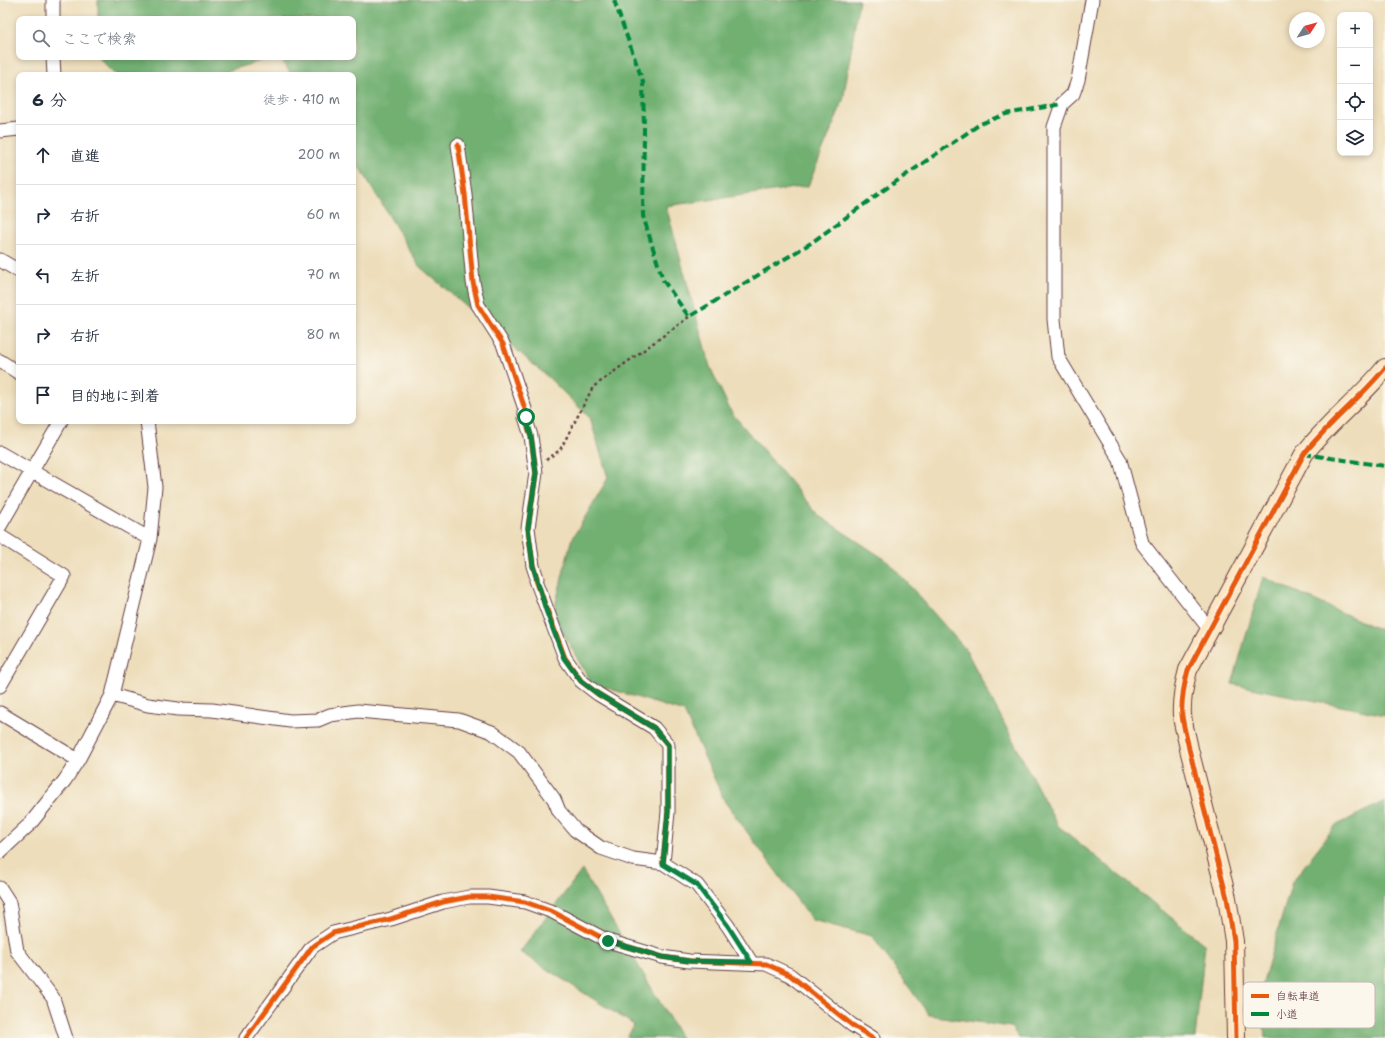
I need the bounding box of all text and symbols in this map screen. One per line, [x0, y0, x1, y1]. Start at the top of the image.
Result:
north arrow [1289, 12, 1325, 48]
map controls [1337, 12, 1373, 156]
button: + [1337, 12, 1373, 48]
search box [16, 16, 356, 60]
icon: search [30, 27, 52, 49]
text: ここで検索 [62, 29, 137, 49]
button: − [1337, 48, 1373, 84]
button: locate [1337, 84, 1373, 120]
text: 6 分 [32, 89, 67, 111]
text: 徒歩 · 410 m [263, 91, 340, 108]
button: layers [1337, 120, 1373, 156]
icon: ahead [32, 144, 54, 166]
text: 直進 [70, 146, 100, 166]
text: 200 m [298, 146, 340, 163]
icon: right [32, 204, 54, 226]
text: 右折 [70, 206, 100, 226]
text: 60 m [307, 206, 340, 223]
icon: left [32, 264, 54, 286]
text: 左折 [70, 266, 100, 286]
text: 70 m [306, 266, 340, 283]
icon: right [32, 324, 54, 346]
text: 右折 [70, 326, 100, 346]
text: 80 m [306, 326, 340, 343]
icon: arrive [32, 384, 54, 406]
text: 目的地に到着 [70, 386, 160, 406]
route start [517, 408, 535, 426]
route end [599, 932, 617, 950]
legend [1243, 982, 1375, 1028]
text: 自転車道 [1276, 989, 1320, 1004]
text: 小道 [1276, 1007, 1298, 1022]

